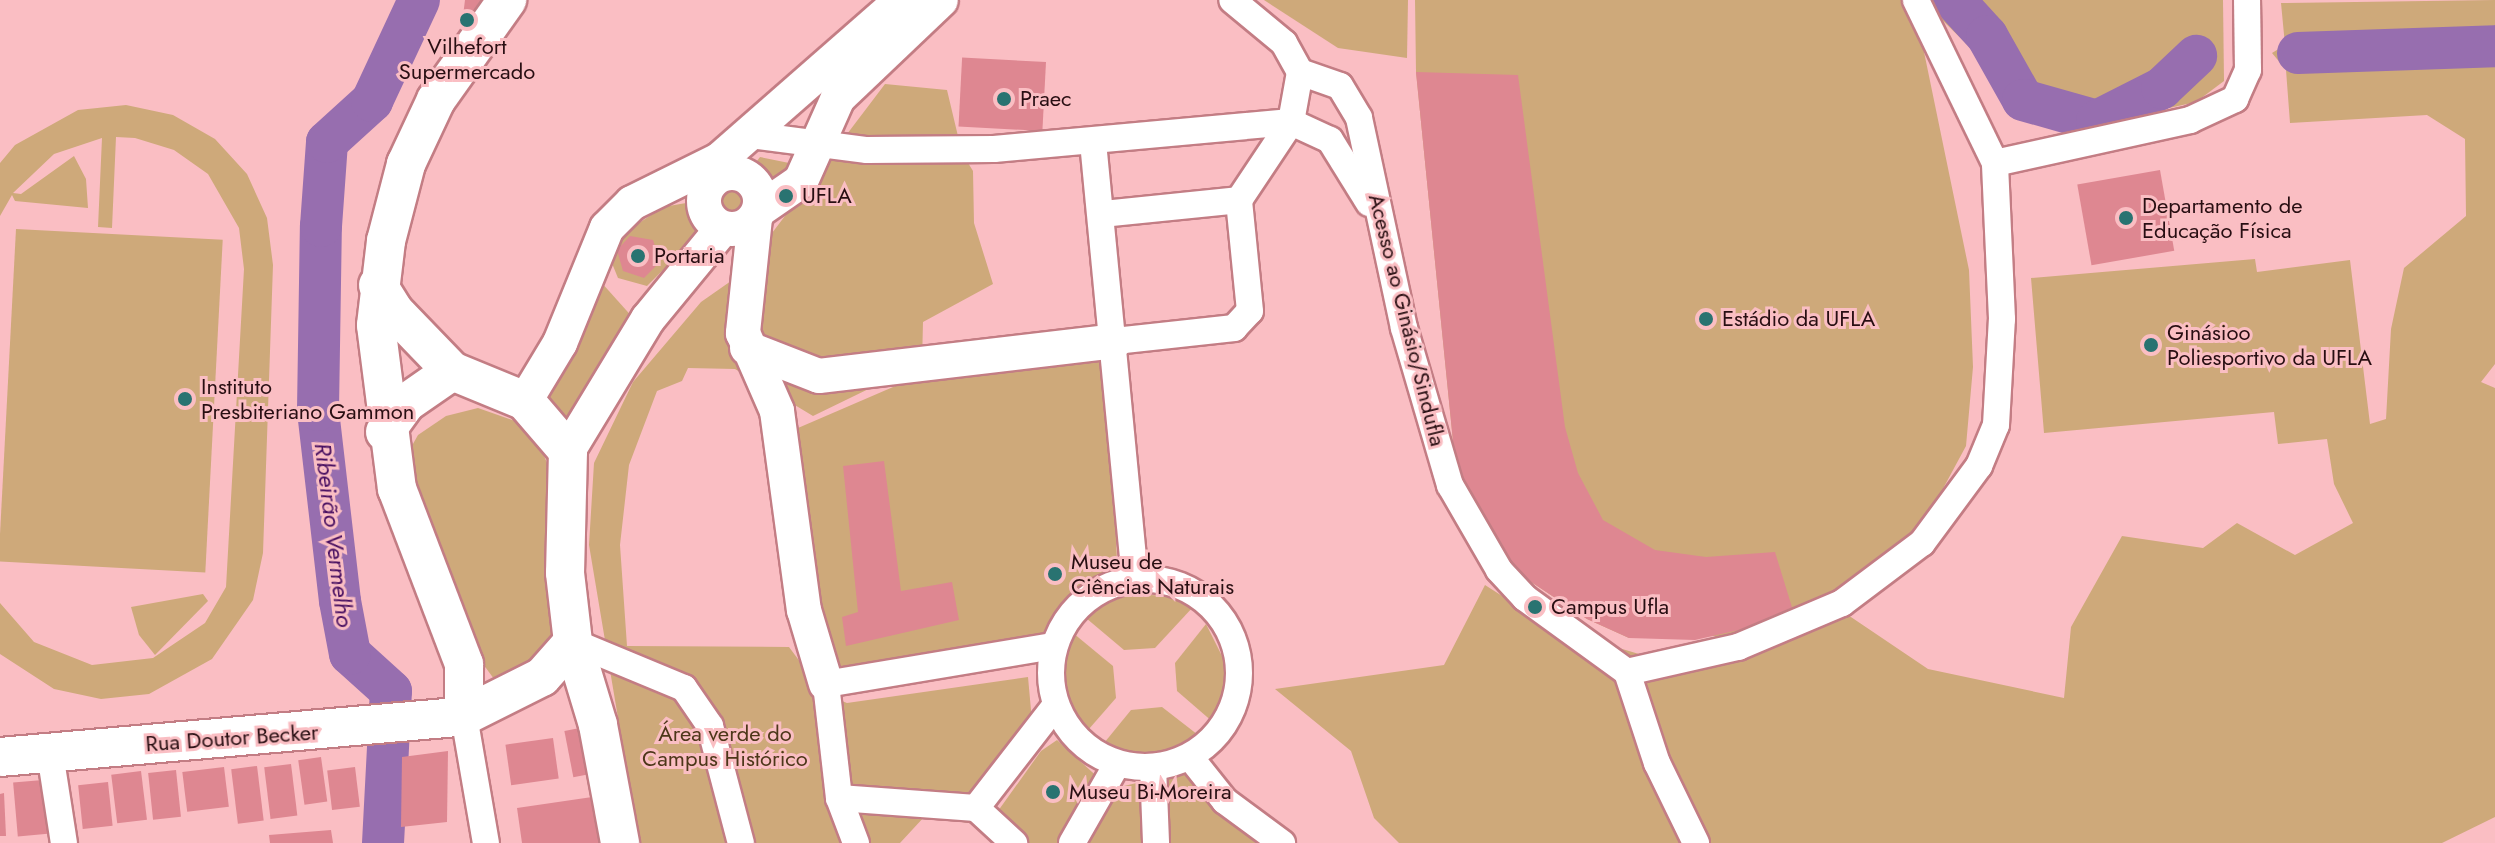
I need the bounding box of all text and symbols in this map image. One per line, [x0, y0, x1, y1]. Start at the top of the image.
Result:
marker: Vilhefort Supermercado [458, 11, 476, 29]
place label: Vilhefort Supermercado [399, 33, 535, 84]
place label: Praec [1020, 86, 1072, 112]
marker: Praec [995, 90, 1013, 108]
place label: UFLA [802, 183, 852, 209]
marker: UFLA [777, 187, 795, 205]
street label: Acesso ao Ginásio/Sindufla [1363, 191, 1451, 449]
place label: Departamento de Educação Física [2142, 192, 2303, 244]
marker: Departamento de Educação Física [2117, 209, 2135, 227]
place label: Portaria [654, 243, 725, 269]
marker: Portaria [629, 247, 647, 265]
place label: Estádio da UFLA [1722, 306, 1875, 332]
marker: Estádio da UFLA [1697, 310, 1715, 328]
place label: Ginásioo Poliesportivo da UFLA [2167, 319, 2372, 370]
marker: Ginásioo Poliesportivo da UFLA [2142, 336, 2160, 354]
place label: Instituto Presbiteriano Gammon [201, 373, 414, 424]
marker: Instituto Presbiteriano Gammon [176, 390, 194, 408]
water label: Ribeirão Vermelho [308, 441, 360, 629]
place label: Museu de Ciências Naturais [1071, 548, 1234, 600]
marker: Museu de Ciências Naturais [1046, 565, 1064, 583]
place label: Campus Ufla [1551, 594, 1669, 620]
marker: Campus Ufla [1526, 598, 1544, 616]
street label: Rua Doutor Becker [145, 719, 319, 757]
park label: Área verde do Campus Histórico [642, 720, 808, 772]
place label: Museu Bi-Moreira [1069, 779, 1232, 805]
marker: Museu Bi-Moreira [1044, 783, 1062, 801]

